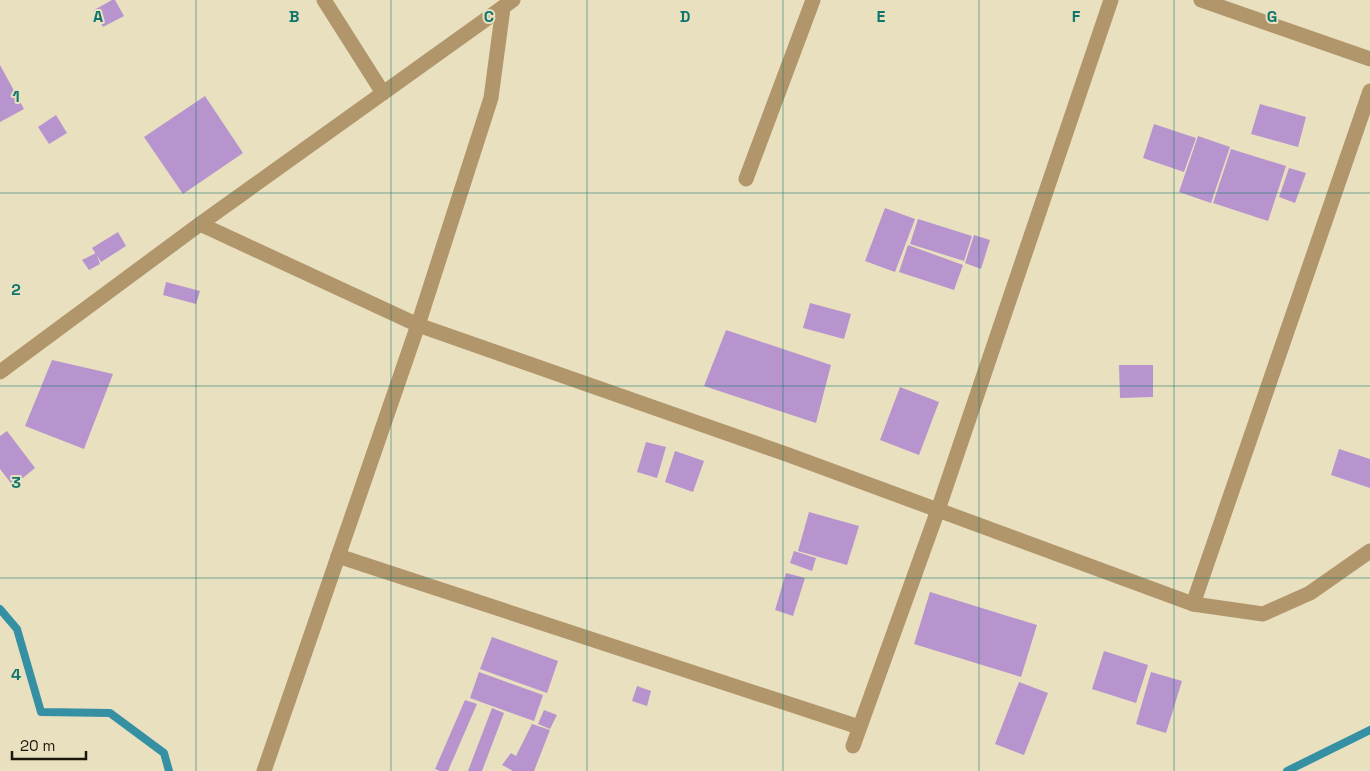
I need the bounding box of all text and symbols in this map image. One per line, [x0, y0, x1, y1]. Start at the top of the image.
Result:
text: A [93, 6, 103, 27]
text: B [289, 6, 299, 27]
text: C [484, 6, 494, 27]
text: D [680, 6, 690, 27]
text: E [877, 6, 886, 27]
text: F [1072, 6, 1081, 27]
text: G [1267, 6, 1277, 27]
text: 1 [12, 86, 20, 107]
text: 2 [11, 279, 21, 300]
text: 3 [11, 472, 21, 493]
text: 4 [11, 664, 21, 685]
scale bar [12, 728, 86, 760]
text: 20 m [20, 736, 55, 755]

